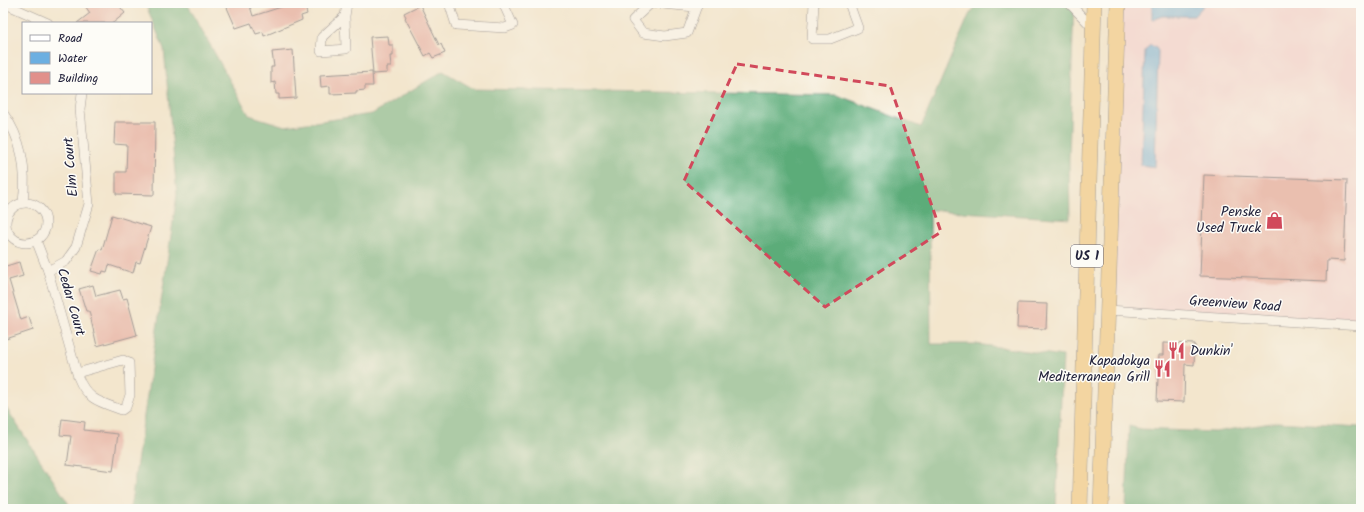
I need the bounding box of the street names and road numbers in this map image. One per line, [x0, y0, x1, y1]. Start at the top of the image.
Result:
street label: Elm Court [57, 136, 85, 198]
road number: US 1 [1071, 245, 1103, 267]
street label: Cedar Court [51, 265, 91, 339]
street label: Greenview Road [1188, 290, 1283, 318]

